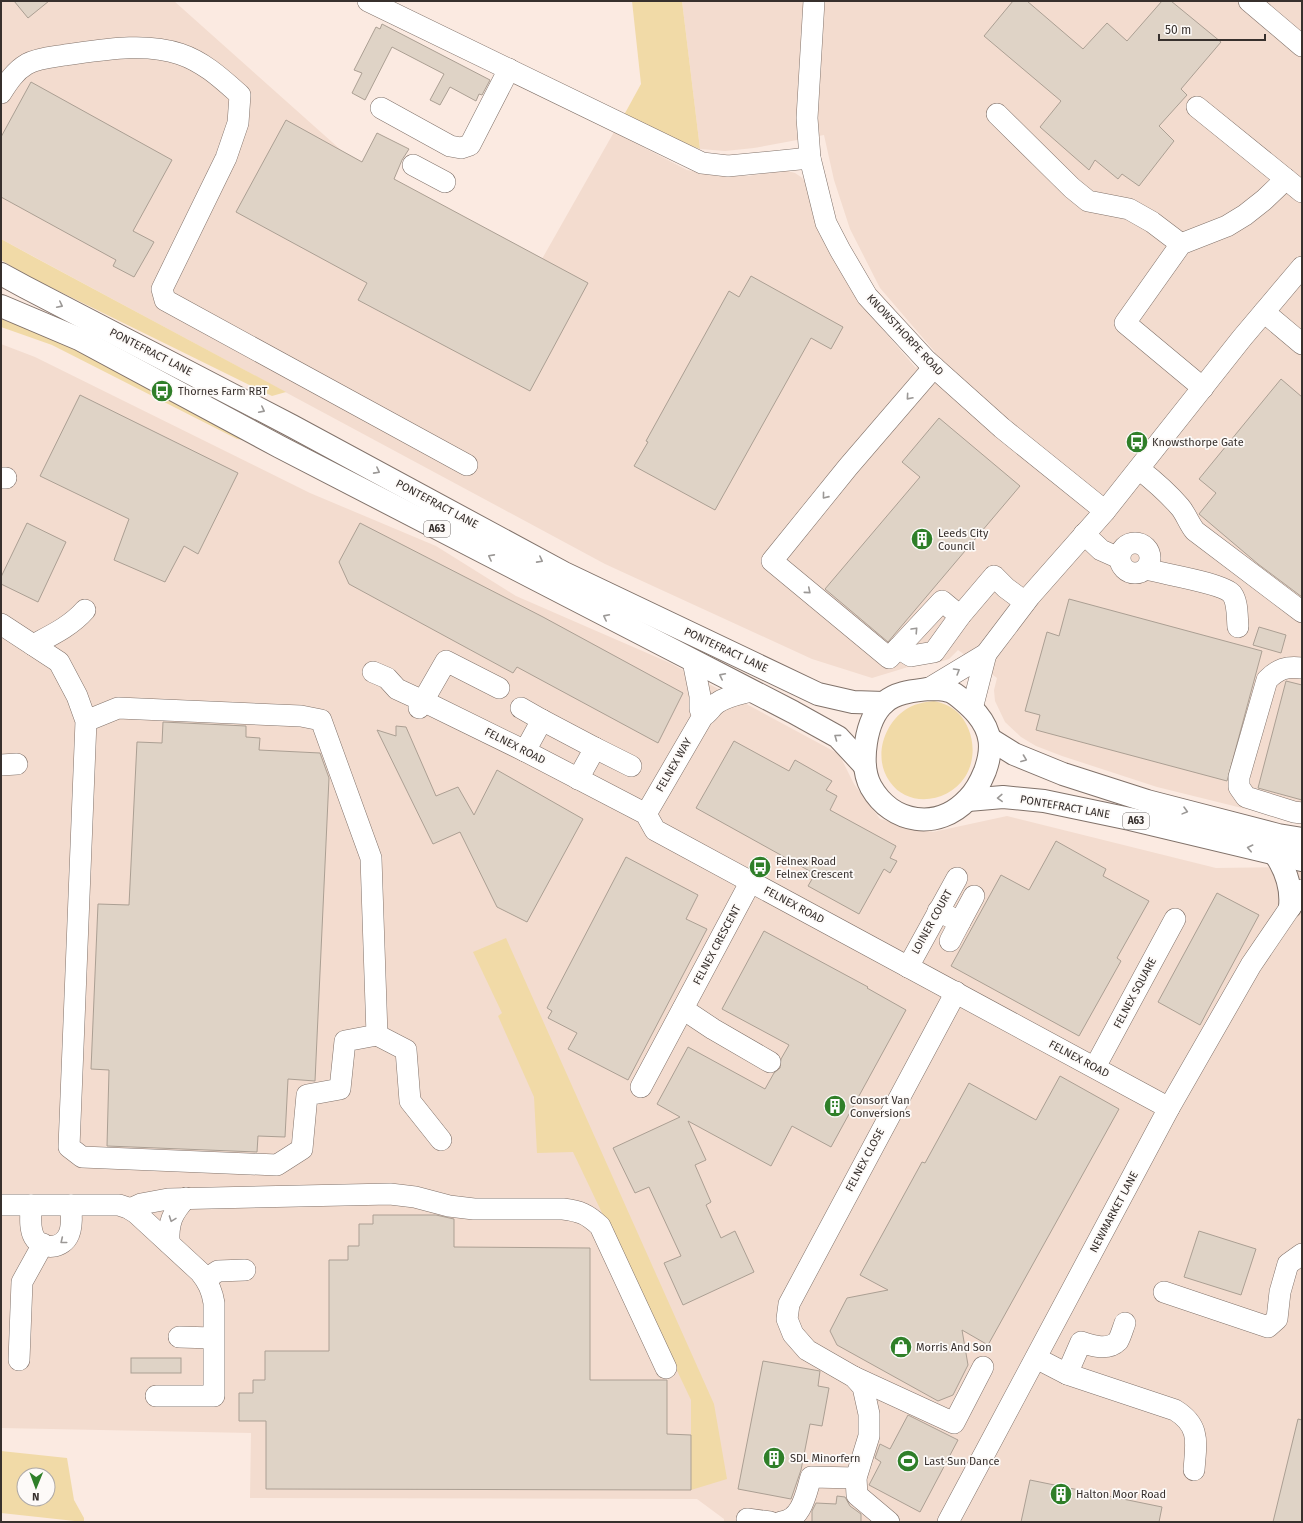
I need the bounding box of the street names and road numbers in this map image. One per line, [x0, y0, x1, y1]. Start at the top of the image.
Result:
street label: KNOWSTHORPE ROAD [864, 292, 946, 378]
street label: PONTEFRACT LANE [107, 326, 195, 379]
street label: PONTEFRACT LANE [394, 477, 480, 531]
road number: A63 [424, 521, 450, 537]
street label: PONTEFRACT LANE [682, 625, 770, 675]
street label: FELNEX ROAD [482, 725, 548, 767]
street label: FELNEX WAY [653, 736, 695, 794]
street label: PONTEFRACT LANE [1019, 793, 1111, 821]
road number: A63 [1123, 813, 1149, 829]
street label: FELNEX ROAD [762, 884, 826, 926]
street label: LOINER COURT [909, 887, 955, 957]
street label: FELNEX CRESCENT [690, 902, 744, 987]
street label: FELNEX SQUARE [1111, 955, 1159, 1031]
street label: FELNEX ROAD [1047, 1038, 1111, 1080]
street label: FELNEX CLOSE [843, 1126, 887, 1194]
street label: NEWMARKET LANE [1087, 1169, 1141, 1255]

